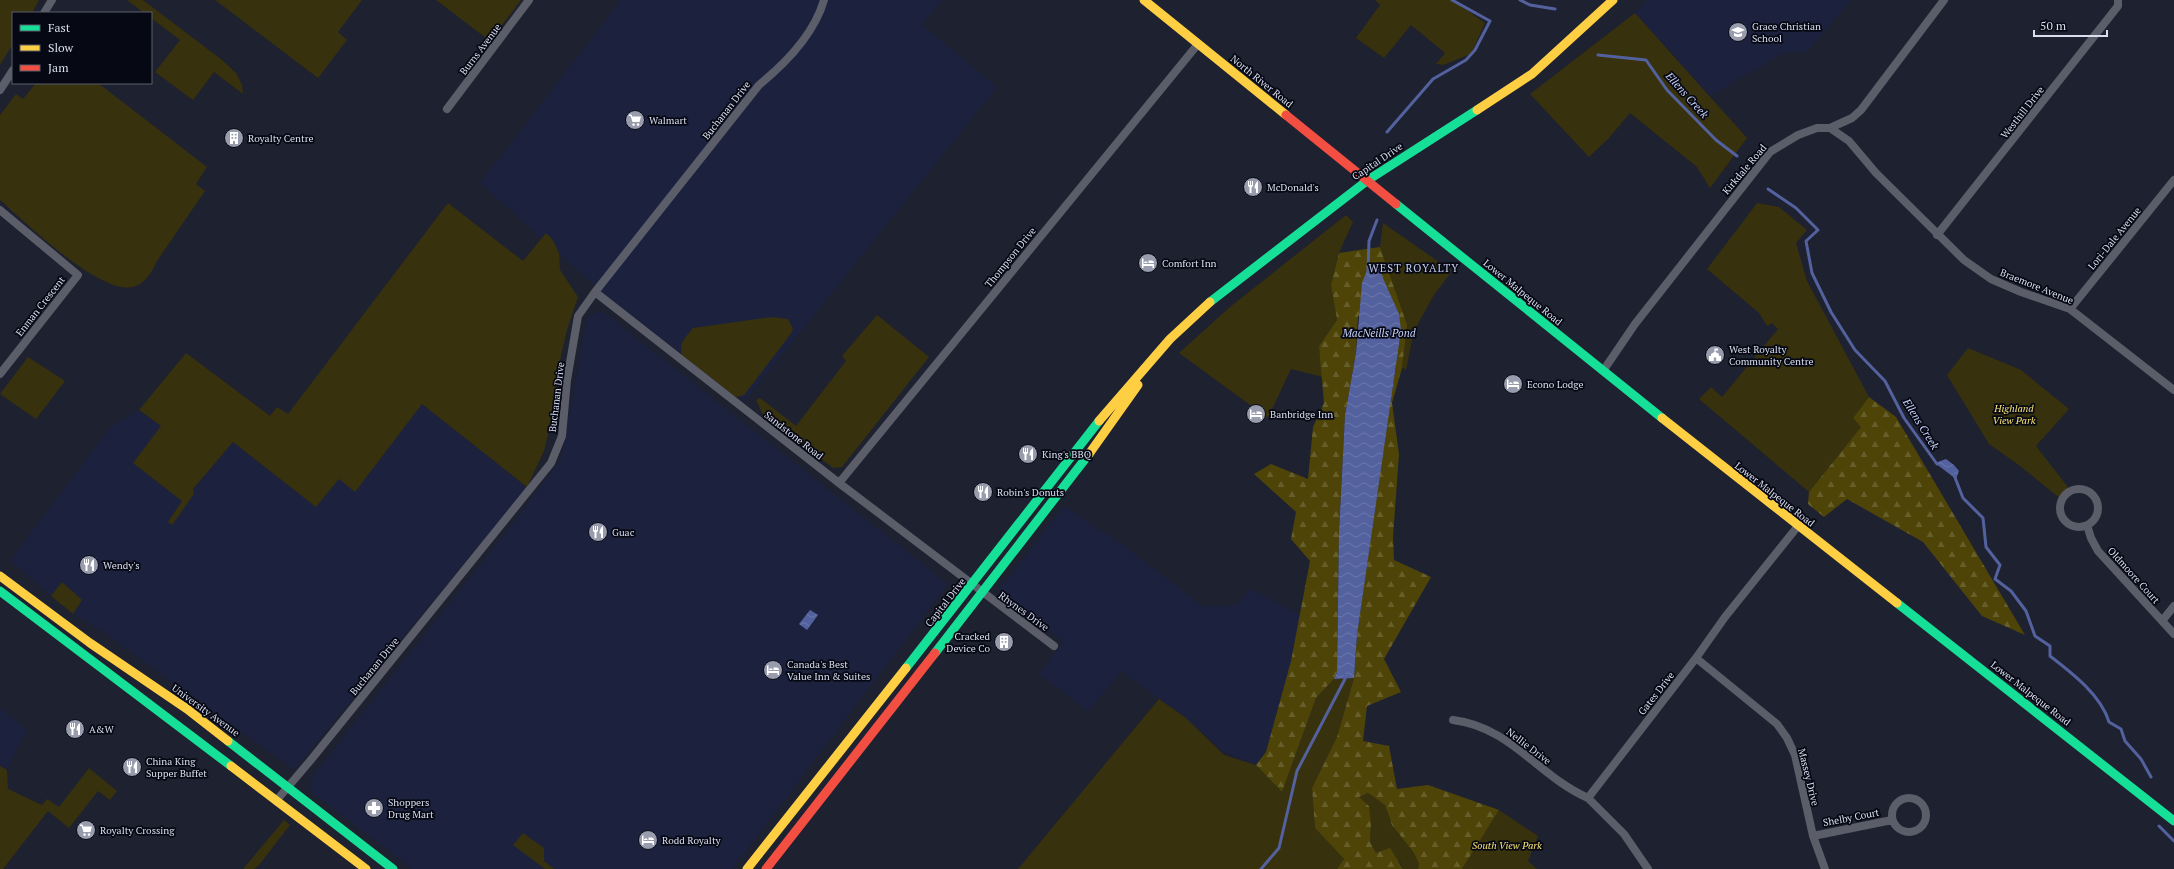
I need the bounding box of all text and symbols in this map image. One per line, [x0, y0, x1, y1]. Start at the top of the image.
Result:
legend [12, 12, 152, 84]
scale bar [2034, 12, 2107, 38]
text: 50 m [2040, 18, 2067, 33]
text: Fast [48, 20, 71, 35]
place label: Grace Christian School [1752, 20, 1821, 45]
street label: Burns Avenue [457, 21, 504, 78]
school or university icon: Grace Christian School [1727, 21, 1749, 43]
text: Slow [48, 40, 74, 55]
street label: North River Road [1228, 52, 1296, 111]
text: Jam [48, 60, 69, 75]
water label: Ellens Creek [1662, 68, 1712, 121]
street label: Buchanan Drive [700, 78, 753, 142]
street label: Westhill Drive [1998, 84, 2047, 141]
supermarket icon: Walmart [624, 109, 646, 131]
place label: Walmart [649, 114, 687, 127]
building icon: Royalty Centre [223, 127, 245, 149]
place label: Royalty Centre [248, 132, 314, 145]
street label: Capital Drive [1350, 140, 1405, 183]
street label: Kirkdale Road [1720, 141, 1770, 197]
restaurant icon: McDonald's [1242, 176, 1264, 198]
place label: McDonald's [1267, 181, 1319, 194]
street label: Lori-Dale Avenue [2085, 204, 2144, 272]
street label: Thompson Drive [982, 224, 1039, 290]
hotel icon: Comfort Inn [1137, 252, 1159, 274]
place label: Comfort Inn [1162, 257, 1217, 270]
street label: Lower Malpeque Road [1481, 257, 1565, 328]
district label: WEST ROYALTY [1369, 261, 1459, 275]
street label: Braemore Avenue [1998, 266, 2075, 307]
street label: Enman Crescent [13, 273, 68, 339]
water label: MacNeills Pond [1341, 326, 1416, 340]
place label: West Royalty Community Centre [1729, 343, 1814, 368]
public building icon: West Royalty Community Centre [1704, 344, 1726, 366]
street label: Buchanan Drive [546, 361, 567, 433]
hotel icon: Econo Lodge [1502, 373, 1524, 395]
place label: Econo Lodge [1527, 378, 1584, 391]
water label: Ellens Creek [1899, 395, 1942, 453]
park label: Highland View Park [1992, 402, 2036, 427]
hotel icon: Banbridge Inn [1245, 403, 1267, 425]
street label: Sandstone Road [762, 408, 826, 463]
place label: Banbridge Inn [1270, 408, 1333, 421]
restaurant icon: King's BBQ [1017, 443, 1039, 465]
place label: King's BBQ [1042, 448, 1092, 461]
street label: Lower Malpeque Road [1732, 459, 1818, 530]
restaurant icon: Robin's Donuts [972, 481, 994, 503]
place label: Robin's Donuts [997, 486, 1064, 499]
restaurant icon: Guac [587, 521, 609, 543]
place label: Guac [612, 526, 635, 539]
street label: Oldmoore Court [2105, 544, 2163, 607]
restaurant icon: Wendy's [78, 554, 100, 576]
place label: Wendy's [103, 559, 140, 572]
street label: Capital Drive [922, 575, 968, 629]
street label: Rhynes Drive [996, 589, 1051, 634]
place label: Cracked Device Co [946, 630, 990, 655]
building icon: Cracked Device Co [993, 631, 1015, 653]
street label: Buchanan Drive [347, 635, 402, 698]
place label: Canada's Best Value Inn & Suites [787, 658, 870, 683]
street label: Lower Malpeque Road [1988, 658, 2074, 729]
hotel icon: Canada's Best Value Inn & Suites [762, 659, 784, 681]
street label: Gates Drive [1635, 669, 1677, 718]
street label: University Avenue [169, 681, 242, 739]
restaurant icon: A&W [64, 718, 86, 740]
place label: A&W [89, 723, 115, 736]
street label: Nellie Drive [1504, 725, 1554, 767]
street label: Massey Drive [1795, 747, 1822, 807]
place label: China King Supper Buffet [146, 755, 207, 780]
restaurant icon: China King Supper Buffet [121, 756, 143, 778]
place label: Shoppers Drug Mart [388, 796, 434, 821]
pharmacy icon: Shoppers Drug Mart [363, 797, 385, 819]
street label: Shelby Court [1822, 806, 1881, 829]
supermarket icon: Royalty Crossing [75, 819, 97, 841]
place label: Royalty Crossing [100, 824, 175, 837]
hotel icon: Rodd Royalty [637, 829, 659, 851]
place label: Rodd Royalty [662, 834, 722, 847]
park label: South View Park [1472, 839, 1542, 852]

